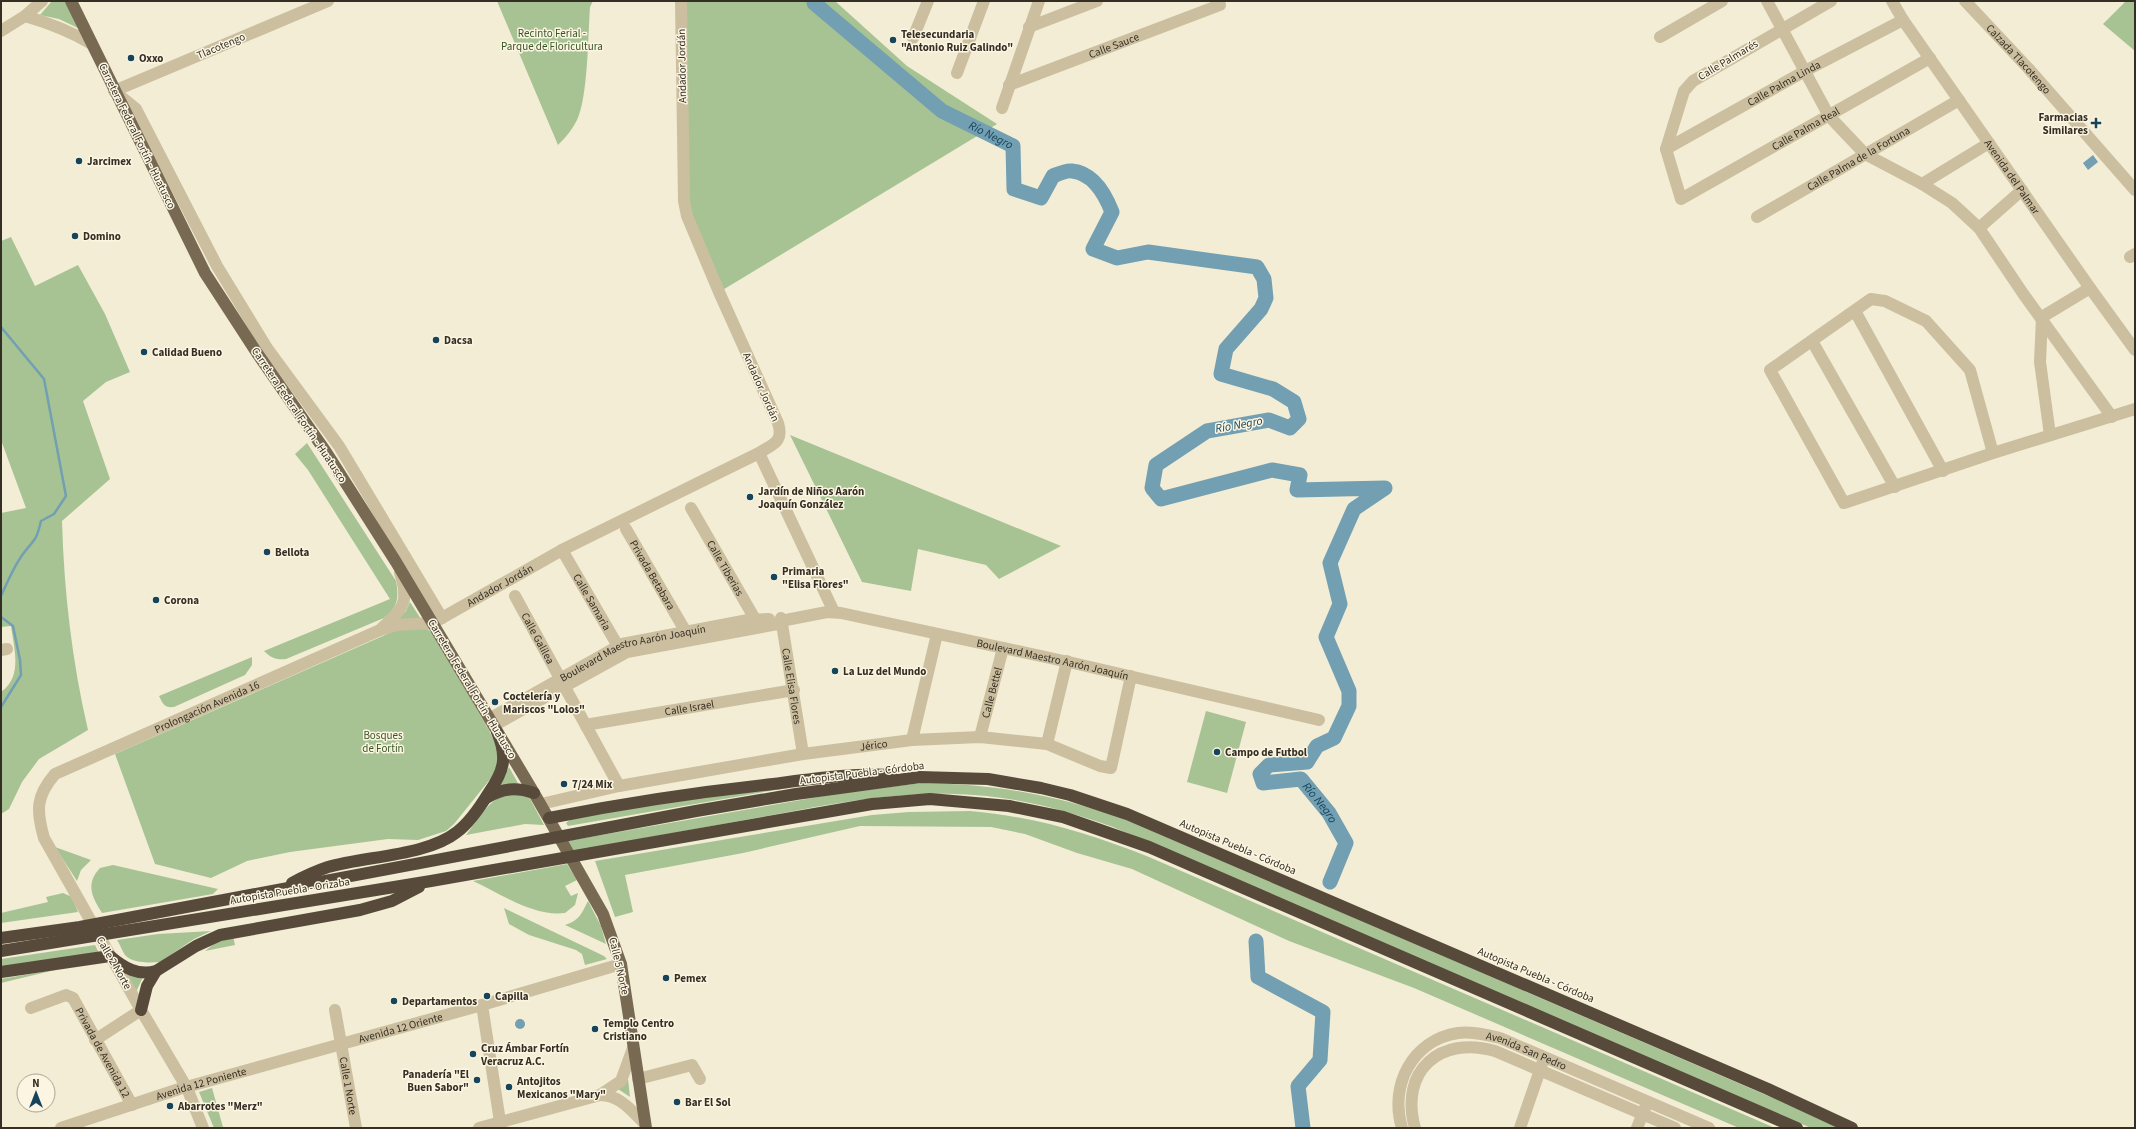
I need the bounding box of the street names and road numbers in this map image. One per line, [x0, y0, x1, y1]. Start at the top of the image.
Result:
street label: Calzada Tlacotengo [1983, 21, 2055, 97]
street label: Tlacotengo [195, 29, 248, 63]
street label: Andador Jordán [674, 29, 690, 103]
street label: Calle Sauce [1086, 29, 1142, 62]
street label: Calle Palmarés [1695, 36, 1761, 84]
street label: Calle Palma Linda [1744, 57, 1823, 110]
street label: Carretera Federal Fortín - Huatusco [95, 61, 179, 211]
street label: Calle Palma Real [1769, 103, 1842, 154]
street label: Calle Palma de la Fortuna [1804, 123, 1913, 194]
street label: Avenida del Palmar [1981, 136, 2044, 217]
street label: Carretera Federal Fortín - Huatusco [248, 344, 350, 486]
street label: Andador Jordán [739, 350, 783, 424]
street label: Privada Betabara [626, 537, 679, 613]
street label: Calle Tiberias [703, 537, 748, 599]
street label: Andador Jordán [464, 560, 536, 610]
street label: Calle Samaria [570, 571, 615, 633]
street label: Calle Galilea [518, 610, 558, 667]
street label: Carretera Federal Fortín - Huatusco [424, 616, 520, 762]
street label: Boulevard Maestro Aarón Joaquín [557, 621, 707, 685]
street label: Boulevard Maestro Aarón Joaquín [975, 635, 1130, 683]
street label: Calle Elisa Flores [778, 647, 806, 726]
street label: Calle Bettel [978, 665, 1005, 720]
street label: Prolongación Avenida 16 [152, 677, 262, 737]
street label: Calle Israel [663, 696, 715, 719]
street label: Jérico [859, 736, 889, 754]
street label: Autopista Puebla - Córdoba [799, 758, 925, 788]
street label: Autopista Puebla - Córdoba [1177, 816, 1299, 878]
street label: Autopista Puebla - Orizaba [229, 874, 351, 908]
street label: Calle 2 Norte [93, 934, 135, 993]
street label: Calle 5 Norte [605, 936, 633, 997]
street label: Autopista Puebla - Córdoba [1475, 944, 1597, 1006]
street label: Privada de Avenida 12 [72, 1005, 134, 1100]
street label: Avenida 12 Oriente [357, 1009, 445, 1046]
street label: Avenida San Pedro [1485, 1028, 1569, 1073]
street label: Calle 1 Norte [336, 1056, 361, 1117]
street label: Avenida 12 Poniente [154, 1063, 248, 1104]

